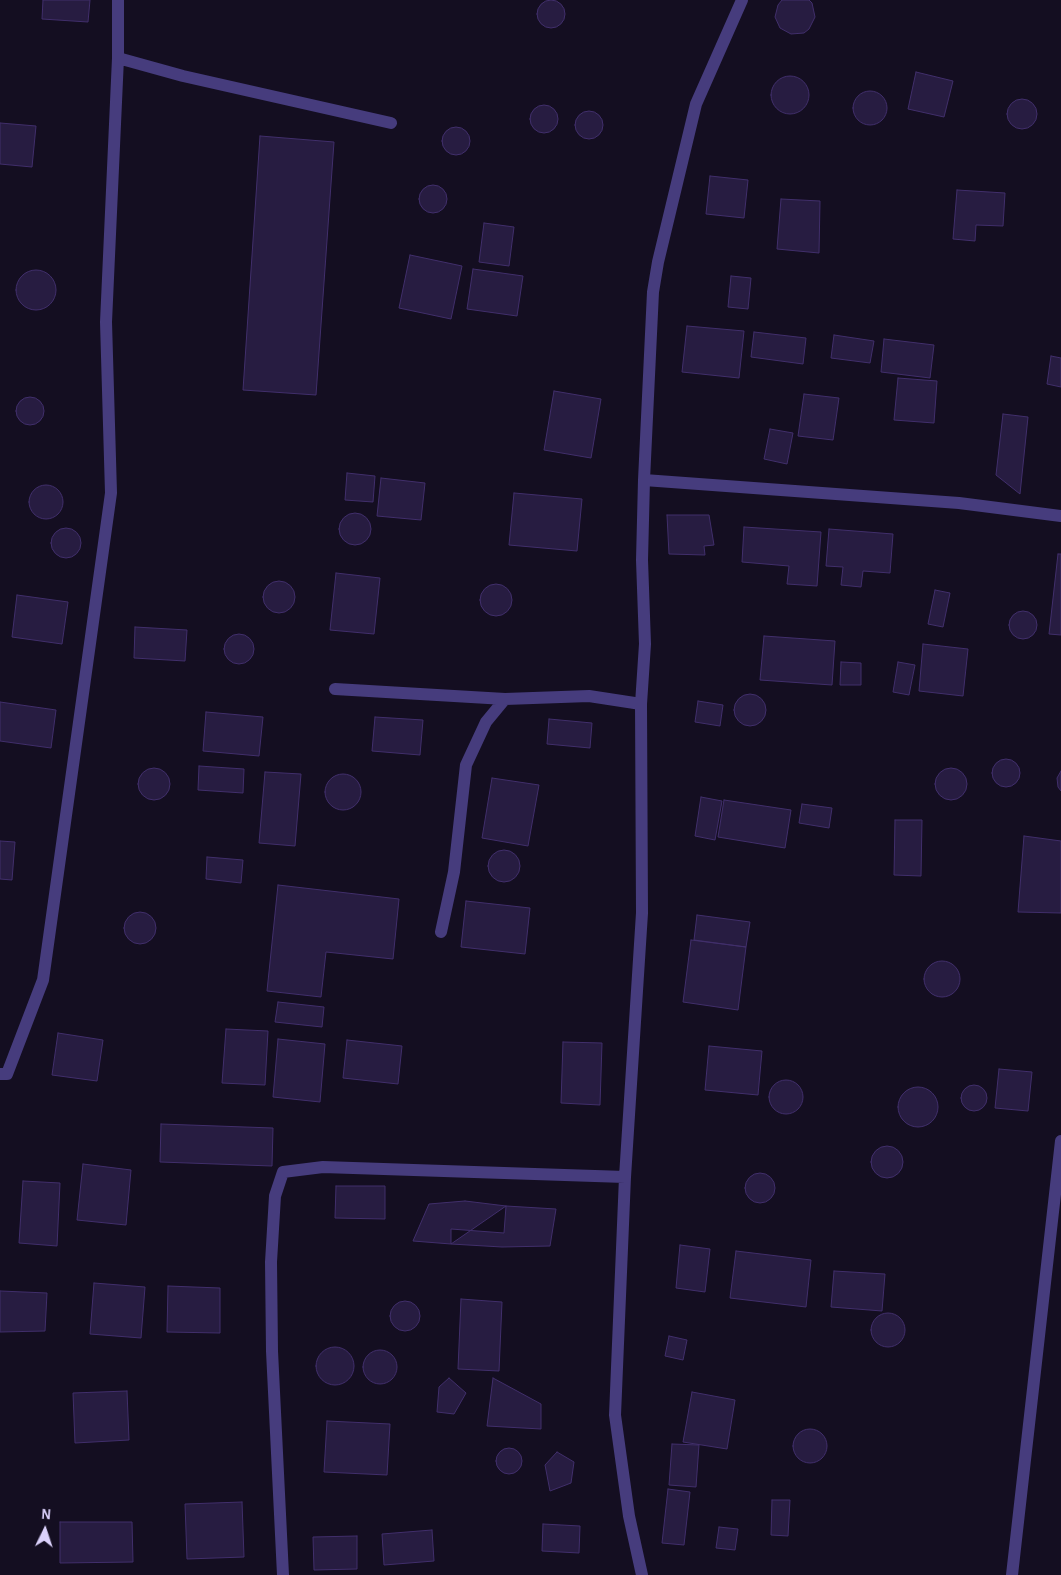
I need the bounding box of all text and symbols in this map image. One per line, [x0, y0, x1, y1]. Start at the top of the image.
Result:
north arrow [20, 1505, 70, 1555]
text: N [41, 1508, 51, 1522]

